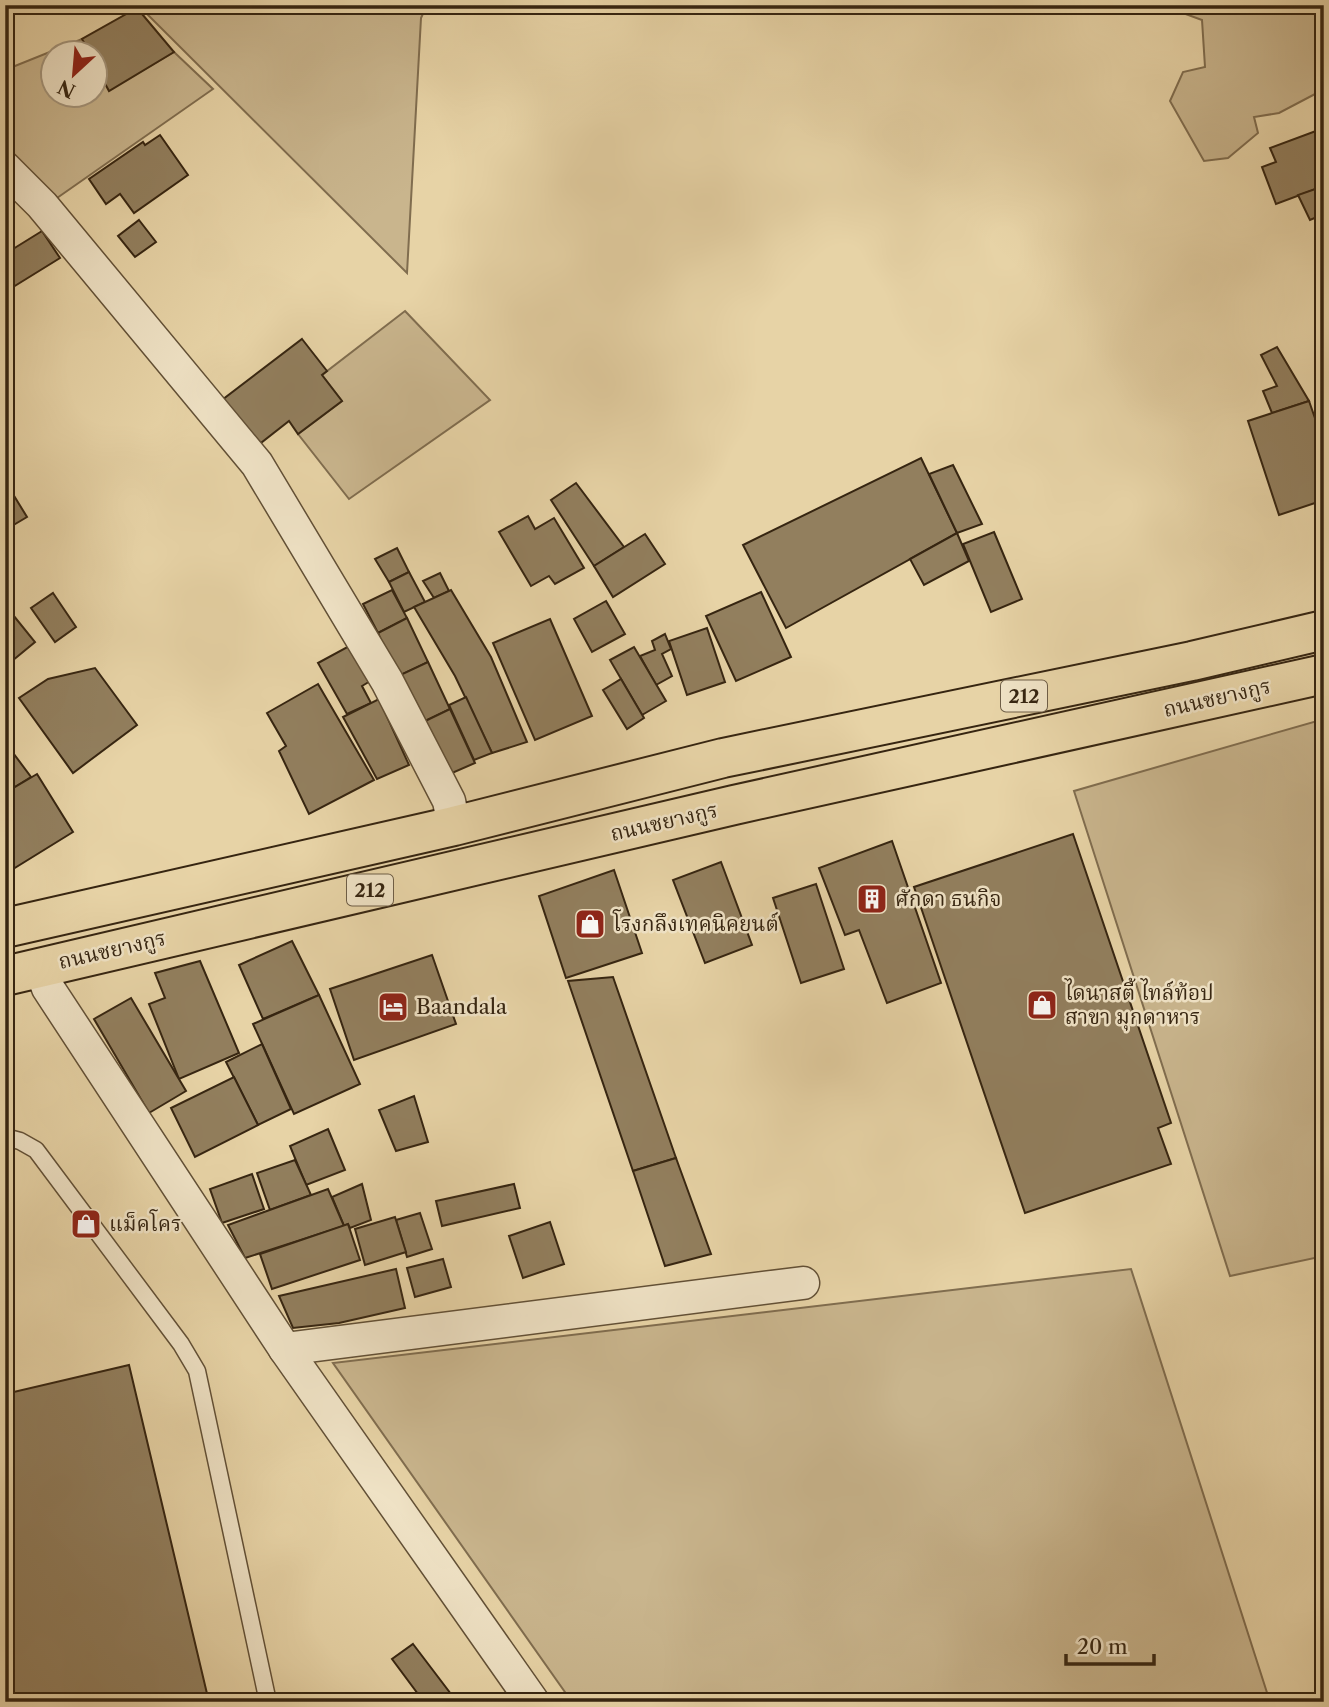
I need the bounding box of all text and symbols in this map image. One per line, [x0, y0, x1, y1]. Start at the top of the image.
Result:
north arrow [38, 38, 108, 108]
text: N [54, 75, 79, 103]
street label: ถนนชยางกูร [1161, 673, 1273, 723]
road number: 212 [1001, 680, 1047, 712]
street label: ถนนชยางกูร [608, 797, 720, 847]
road number: 212 [347, 874, 393, 906]
building icon: ศักดา ธนกิจ [855, 882, 889, 916]
place label: ศักดา ธนกิจ [895, 886, 1002, 911]
shop icon: โรงกลึงเทคนิคยนต์ [573, 907, 607, 941]
place label: โรงกลึงเทคนิคยนต์ [612, 909, 779, 936]
street label: ถนนชยางกูร [56, 925, 168, 975]
place label: ไดนาสตี้ ไทล์ท้อป สาขา มุกดาหาร [1064, 977, 1214, 1031]
shop icon: ไดนาสตี้ ไทล์ท้อป สาขา มุกดาหาร [1025, 988, 1059, 1022]
hotel icon: Baandala [376, 990, 410, 1024]
place label: Baandala [416, 994, 508, 1019]
shop icon: แม็คโคร [69, 1207, 103, 1241]
place label: แม็คโคร [109, 1209, 181, 1236]
scale bar [1066, 1623, 1154, 1667]
text: 20 m [1077, 1634, 1128, 1659]

